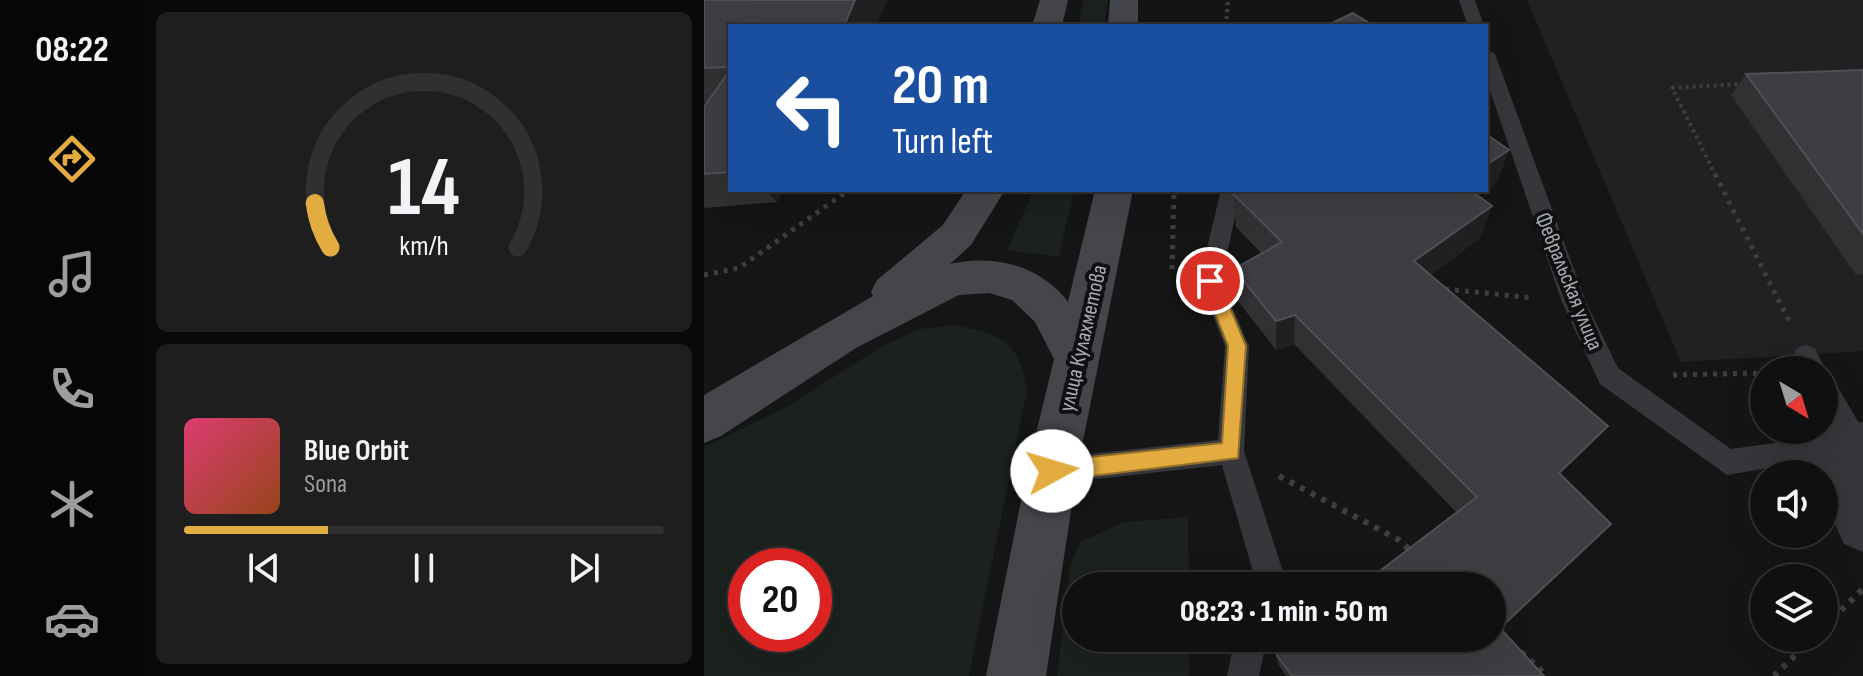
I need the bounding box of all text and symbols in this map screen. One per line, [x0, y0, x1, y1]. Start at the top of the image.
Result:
text: 08:22 [35, 29, 109, 72]
text: 20 m [892, 53, 989, 120]
icon: left [760, 56, 864, 160]
text: Turn left [892, 121, 993, 164]
icon: directions [44, 131, 100, 187]
text: 14 [388, 139, 460, 239]
street label: Февральская улица [1529, 209, 1608, 354]
text: km/h [399, 229, 449, 264]
icon: music [44, 246, 100, 302]
pin [1176, 247, 1244, 315]
icon: arrive [1188, 259, 1232, 303]
street label: улица Кулахметова [1053, 262, 1113, 414]
north arrow [1750, 356, 1838, 444]
map controls [1750, 356, 1838, 652]
icon: phone [44, 361, 100, 417]
position arrow [1010, 429, 1094, 513]
text: Blue Orbit [304, 433, 409, 469]
button: sound [1750, 460, 1838, 548]
text: Sona [304, 469, 347, 500]
icon: climate [44, 476, 100, 532]
icon: previous [242, 546, 286, 590]
icon: pause [402, 546, 446, 590]
icon: next [562, 546, 606, 590]
speed limit sign: 20 [728, 548, 832, 652]
button: layers [1750, 564, 1838, 652]
icon: car [44, 591, 100, 647]
text: 08:23 · 1 min · 50 m [1180, 594, 1388, 630]

